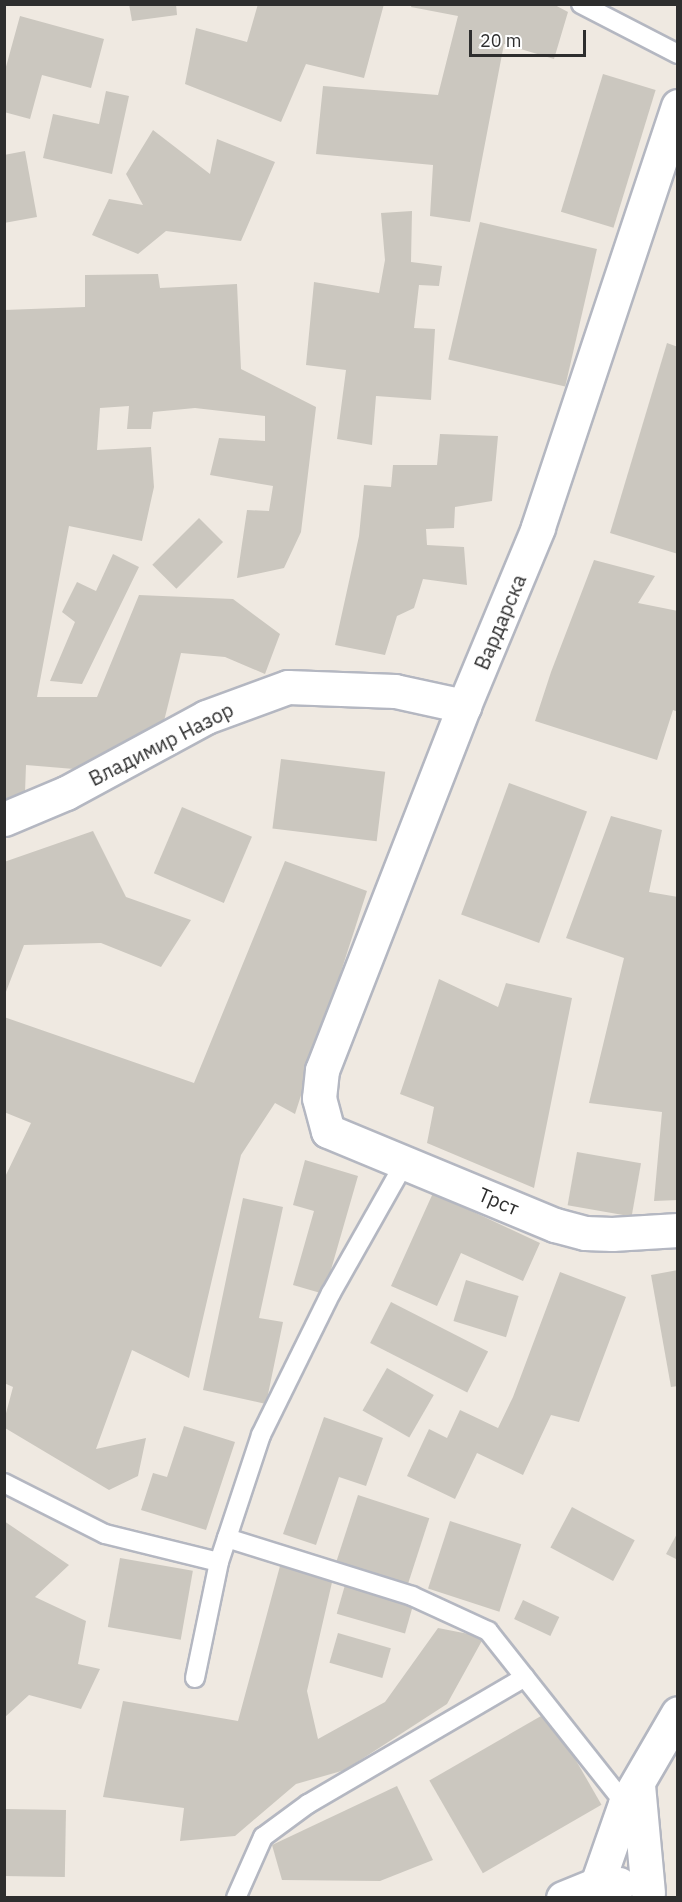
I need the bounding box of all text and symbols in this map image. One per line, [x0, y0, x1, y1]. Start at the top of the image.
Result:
scale bar [472, 18, 589, 56]
text: 20 m [480, 29, 522, 52]
street label: Вардарска [469, 571, 531, 673]
street label: Владимир Назор [85, 697, 237, 791]
street label: Трст [475, 1182, 523, 1220]

